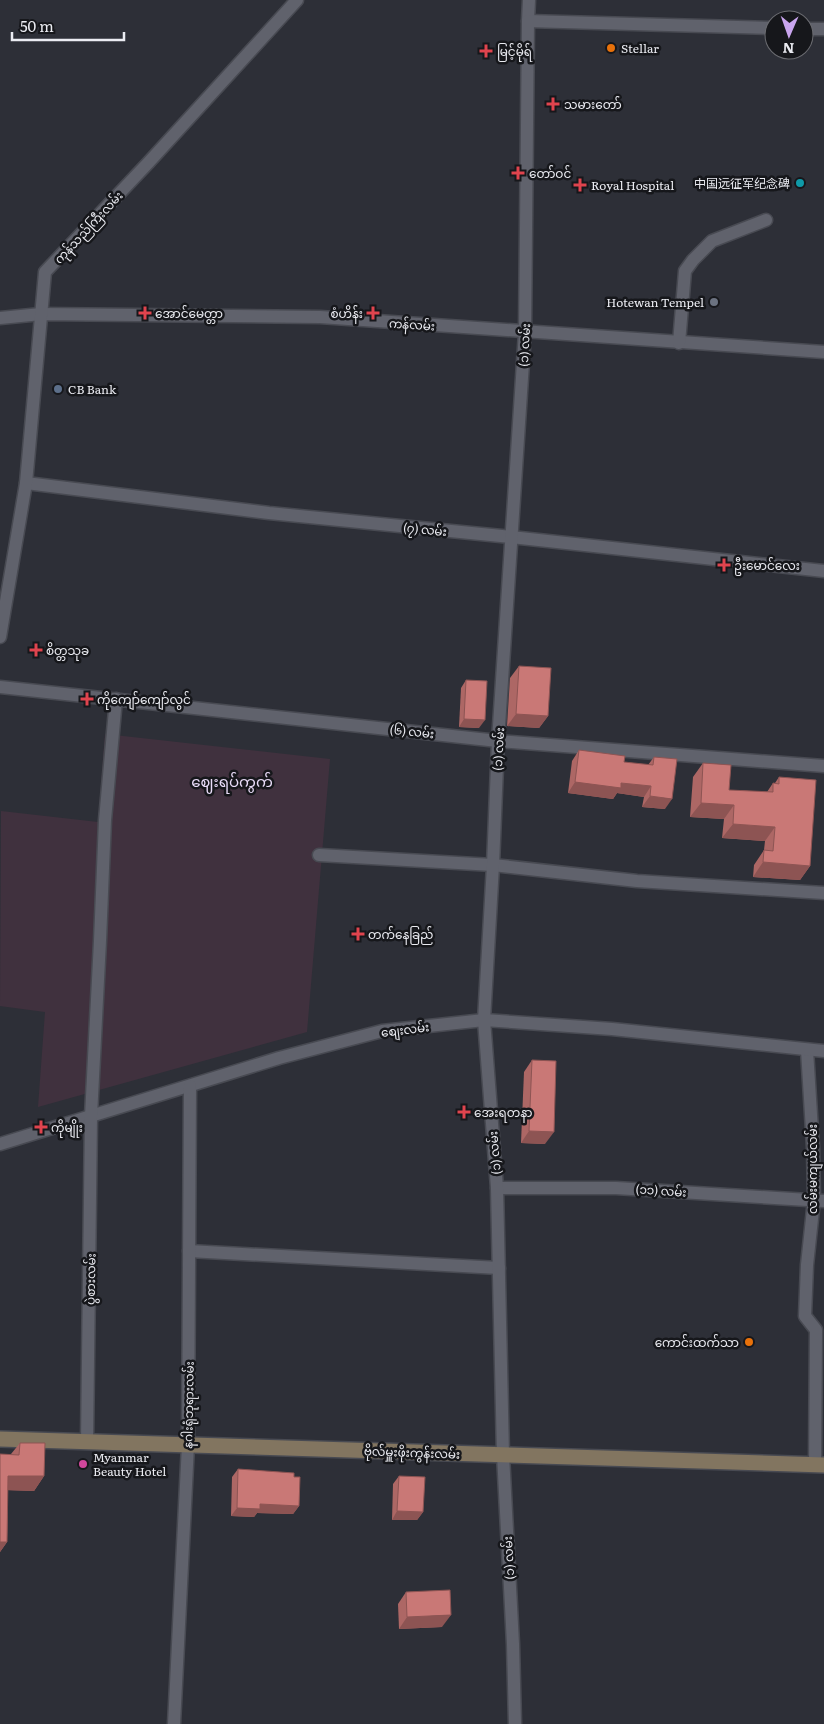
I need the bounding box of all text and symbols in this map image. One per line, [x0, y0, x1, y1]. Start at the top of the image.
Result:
scale bar [12, 10, 125, 42]
north arrow [764, 10, 814, 60]
text: 50 m [20, 14, 54, 37]
place label: Stellar [621, 39, 659, 57]
text: N [782, 39, 795, 59]
place label: မြင့်မိုရ် [497, 42, 533, 62]
marker: Stellar [605, 42, 617, 54]
marker: မြင့်မိုရ် [479, 44, 493, 58]
place label: သမားတော် [564, 95, 622, 113]
marker: သမားတော် [546, 97, 560, 111]
place label: တော်ဝင် [529, 164, 571, 182]
marker: တော်ဝင် [511, 166, 525, 180]
place label: 中国远征军纪念碑 [694, 174, 790, 192]
place label: Royal Hospital [591, 176, 674, 194]
marker: 中国远征军纪念碑 [794, 177, 806, 189]
marker: Royal Hospital [573, 178, 587, 192]
street label: ကုန်သည်ကြီးလမ်း [50, 187, 128, 269]
place label: Hotewan Tempel [606, 293, 704, 311]
marker: Hotewan Tempel [708, 296, 720, 308]
place label: အောင်မေတ္တာ [155, 304, 223, 324]
place label: စံဟိန်း [330, 304, 363, 324]
marker: အောင်မေတ္တာ [139, 307, 151, 319]
marker: စံဟိန်း [367, 307, 379, 319]
street label: ကန်လမ်း [388, 313, 436, 337]
street label: (၁) လမ်း [514, 323, 534, 367]
place label: CB Bank [68, 380, 117, 398]
marker: CB Bank [52, 383, 64, 395]
street label: (၇) လမ်း [402, 518, 448, 542]
place label: ဦးမောင်လေး [734, 556, 800, 576]
marker: ဦးမောင်လေး [718, 559, 730, 571]
place label: စိတ္တသုခ [46, 641, 89, 661]
marker: စိတ္တသုခ [30, 644, 42, 656]
place label: ကိုကျော်ကျော်လွင် [97, 690, 191, 710]
marker: ကိုကျော်ကျော်လွင် [81, 693, 93, 705]
street label: (၆) လမ်း [389, 720, 435, 742]
street label: (၁) လမ်း [488, 727, 508, 771]
district label: ဈေးရပ်ကွက် [191, 769, 273, 794]
place label: တက်နေခြည် [368, 925, 433, 945]
marker: တက်နေခြည် [352, 928, 364, 940]
street label: စျေးလမ်း [380, 1017, 430, 1043]
place label: အေးရတနာ [474, 1103, 532, 1123]
marker: အေးရတနာ [458, 1106, 470, 1118]
place label: ကိုမျိုး [51, 1118, 83, 1138]
marker: ကိုမျိုး [35, 1121, 47, 1133]
street label: လမ်းမကျယ်လမ်း [803, 1124, 823, 1214]
street label: (၁) လမ်း [483, 1130, 505, 1176]
street label: (၁၁) လမ်း [635, 1179, 687, 1201]
street label: ပွဲစားလမ်း [81, 1253, 101, 1305]
place label: ကောင်းထက်သာ [655, 1333, 739, 1351]
marker: ကောင်းထက်သာ [743, 1336, 755, 1348]
street label: နဂါးရုံဘုရားလမ်း [178, 1361, 200, 1449]
street label: ဗိုလ်မှူးဖိုးကွန်းလမ်း [363, 1441, 460, 1465]
place label: Myanmar Beauty Hotel [93, 1448, 166, 1480]
marker: Myanmar Beauty Hotel [77, 1458, 89, 1470]
street label: (၁) လမ်း [498, 1536, 518, 1580]

